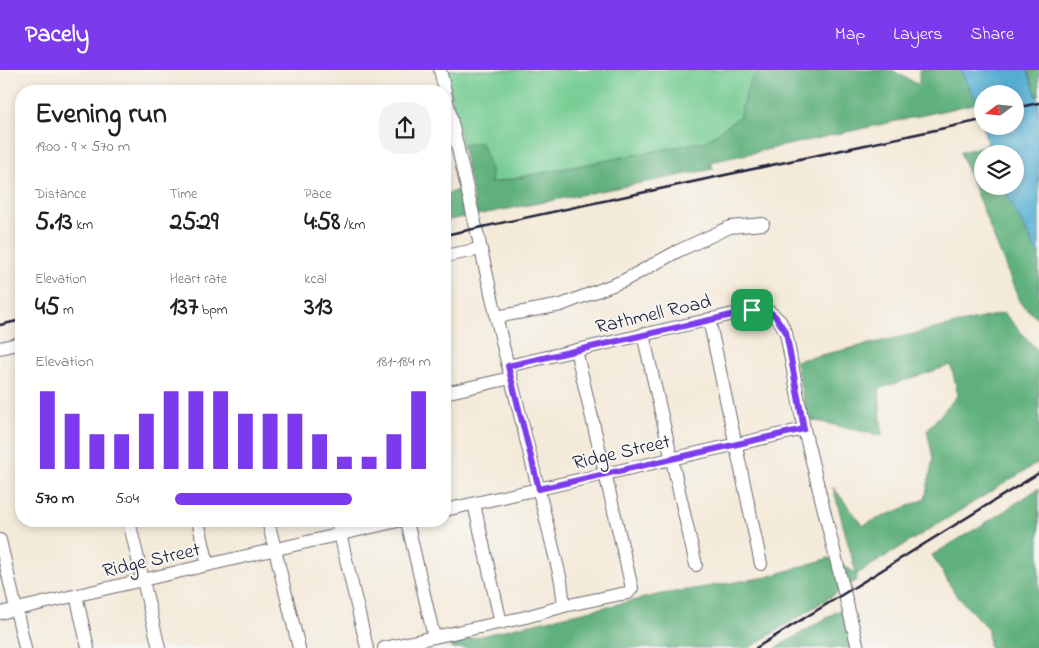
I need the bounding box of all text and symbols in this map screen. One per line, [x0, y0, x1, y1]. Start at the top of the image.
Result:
text: Pacely [25, 18, 89, 53]
text: Map [835, 22, 865, 48]
text: Layers [893, 22, 943, 48]
text: Share [971, 22, 1014, 48]
north arrow [974, 85, 1024, 135]
map controls [974, 85, 1024, 195]
text: Evening run [35, 95, 167, 136]
button: share [379, 102, 431, 154]
text: 19:00 · 9 × 570 m [35, 135, 130, 159]
button: layers [974, 145, 1024, 195]
text: Distance [35, 184, 87, 205]
text: Time [170, 184, 197, 205]
text: Pace [304, 184, 332, 205]
text: 5.13 [35, 205, 73, 241]
text: 25:29 [170, 205, 218, 241]
text: 4:58 [304, 205, 340, 241]
text: km [73, 215, 93, 236]
text: /km [340, 215, 365, 236]
text: Elevation [35, 269, 86, 290]
text: Heart rate [170, 269, 227, 290]
text: kcal [304, 269, 327, 290]
street label: Rathmell Road [593, 288, 714, 343]
pin [731, 289, 773, 331]
text: 45 [35, 290, 60, 326]
text: 137 [170, 290, 198, 326]
text: 313 [304, 290, 333, 326]
icon: arrive [738, 296, 766, 324]
text: m [60, 300, 74, 321]
text: bpm [198, 300, 228, 321]
text: Elevation [35, 350, 94, 374]
text: 181–184 m [376, 350, 431, 374]
street label: Ridge Street [570, 428, 674, 480]
text: 570 m [35, 487, 74, 511]
text: 5:04 [115, 487, 139, 511]
street label: Ridge Street [100, 536, 204, 588]

